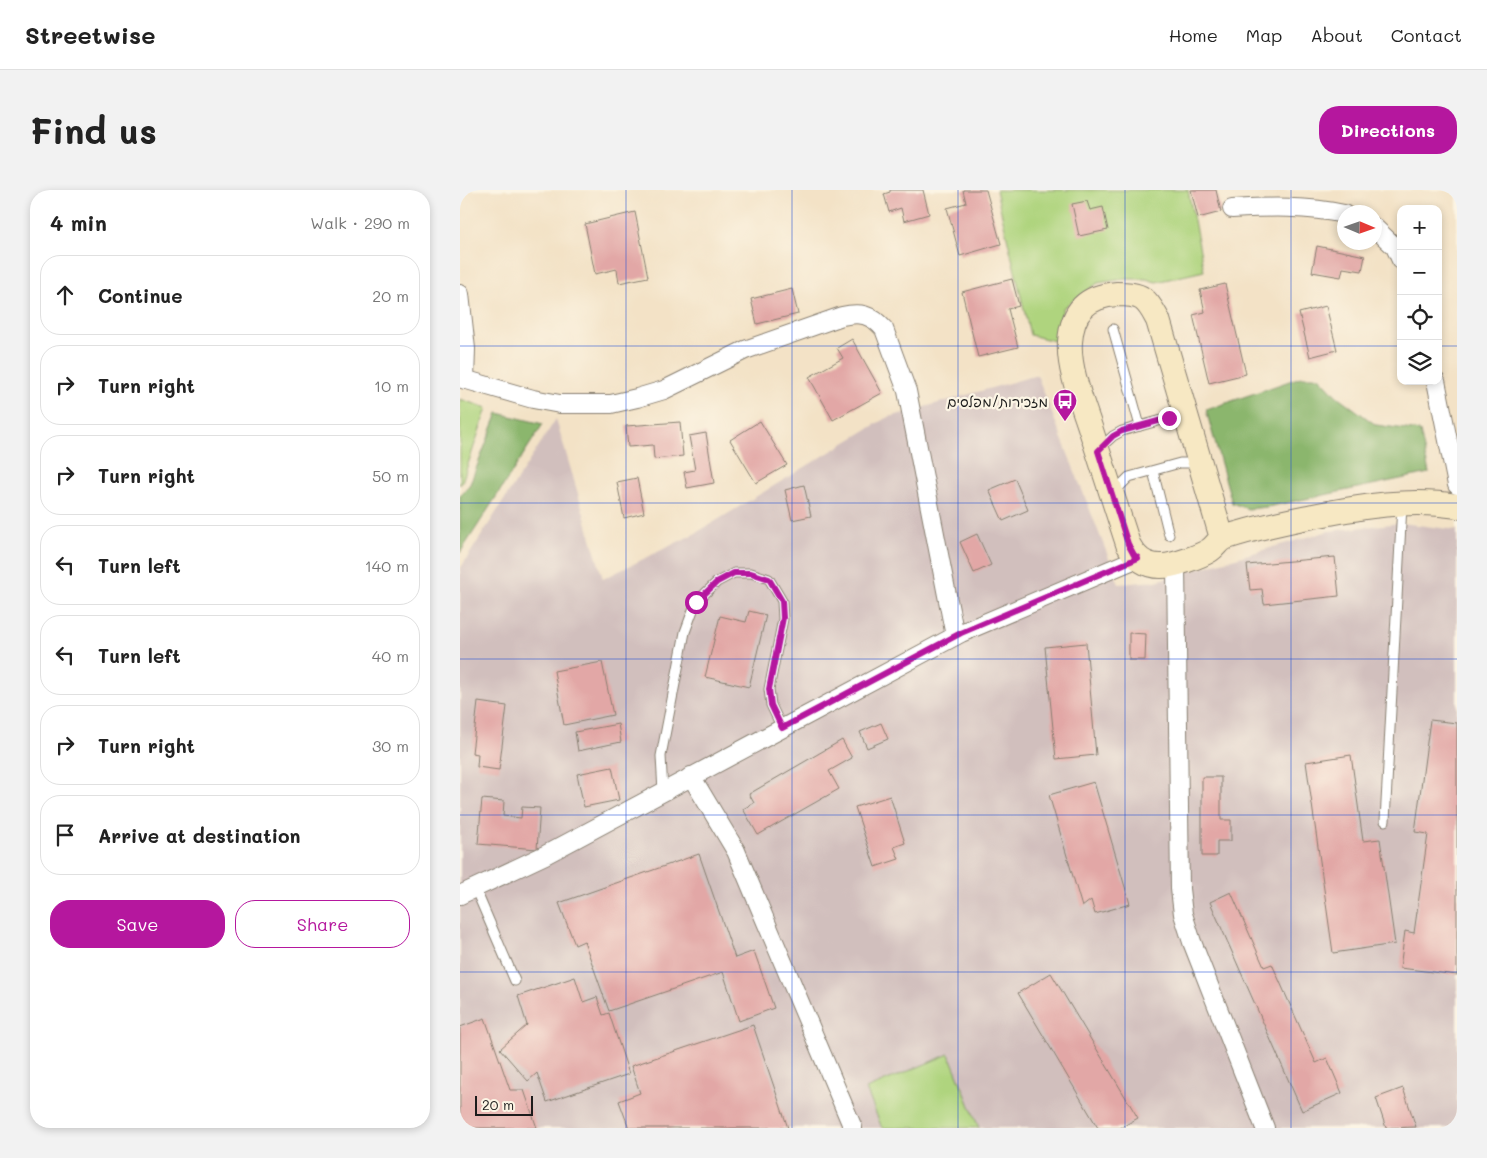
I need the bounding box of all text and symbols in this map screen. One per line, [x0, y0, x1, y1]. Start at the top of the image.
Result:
text: Streetwise [25, 19, 155, 50]
text: Home [1169, 23, 1218, 47]
text: Map [1246, 23, 1282, 47]
text: About [1310, 23, 1363, 47]
text: Contact [1391, 23, 1462, 47]
button: Directions [1319, 106, 1457, 154]
text: Find us [30, 107, 157, 153]
north arrow [1337, 205, 1382, 250]
map controls [1397, 205, 1442, 385]
button: + [1397, 205, 1442, 250]
text: 4 min [50, 209, 107, 236]
text: Walk · 290 m [310, 212, 410, 233]
button: − [1397, 250, 1442, 295]
icon: ahead [51, 281, 79, 309]
text: Continue [98, 283, 183, 308]
text: 20 m [372, 285, 409, 306]
button: locate [1397, 295, 1442, 340]
button: layers [1397, 340, 1442, 385]
icon: right [51, 371, 79, 399]
text: Turn right [98, 373, 195, 398]
text: 10 m [374, 375, 409, 396]
bus stop icon: מזכירות/מפלסים [1052, 388, 1078, 422]
place label: מזכירות/מפלסים [947, 392, 1048, 411]
route end [1158, 407, 1181, 430]
icon: right [51, 461, 79, 489]
text: Turn right [98, 463, 195, 488]
text: 50 m [372, 465, 409, 486]
icon: left [51, 551, 79, 579]
text: Turn left [98, 553, 181, 578]
text: 140 m [365, 555, 409, 576]
route start [685, 591, 708, 614]
icon: left [51, 641, 79, 669]
text: Turn left [98, 643, 181, 668]
text: 40 m [372, 645, 409, 666]
icon: right [51, 731, 79, 759]
text: Turn right [98, 733, 195, 758]
text: 30 m [372, 735, 409, 756]
icon: arrive [51, 821, 79, 849]
text: Arrive at destination [98, 823, 301, 848]
button: Save [50, 900, 225, 948]
button: Share [235, 900, 410, 948]
scale bar [475, 1093, 532, 1116]
text: 20 m [482, 1095, 514, 1114]

